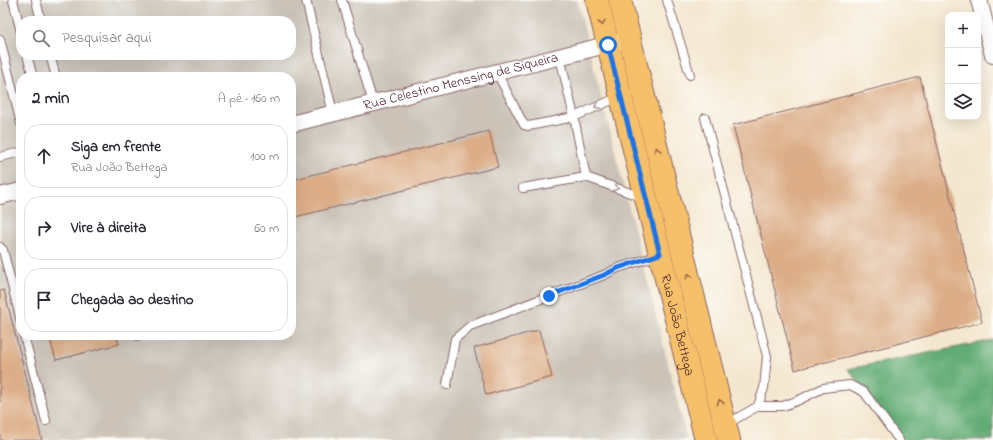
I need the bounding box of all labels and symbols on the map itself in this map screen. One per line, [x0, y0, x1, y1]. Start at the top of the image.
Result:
one-way arrow [598, 19, 606, 26]
route start [599, 36, 617, 54]
street label: Rua Celestino Menssing de Siqueira [361, 47, 560, 116]
one-way arrow [594, 102, 601, 110]
one-way arrow [654, 147, 662, 153]
one-way arrow [613, 184, 620, 192]
street label: Rua João Bettega [655, 272, 700, 378]
one-way arrow [685, 273, 693, 279]
route end [540, 287, 558, 305]
one-way arrow [716, 399, 724, 405]

